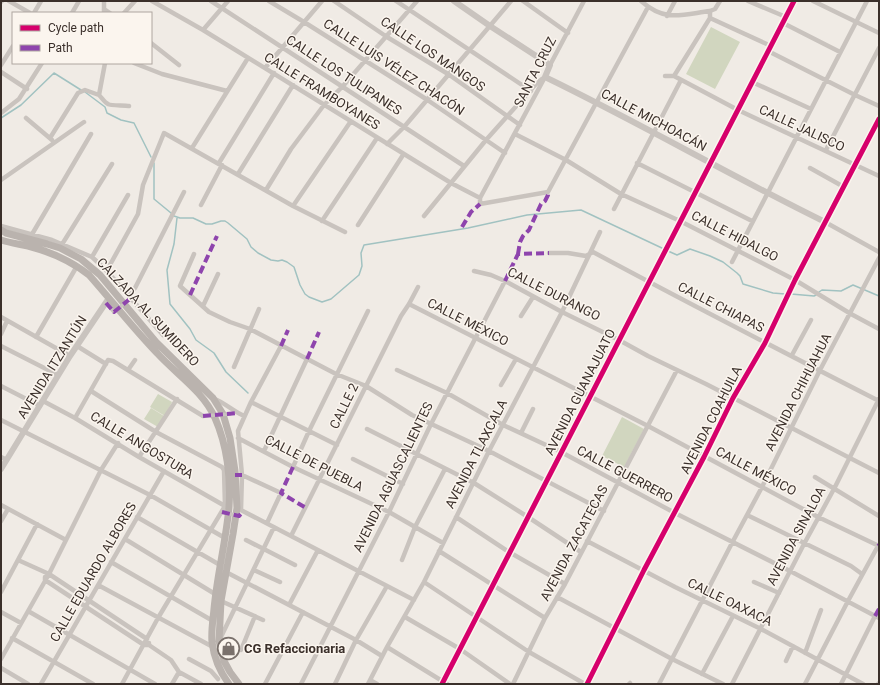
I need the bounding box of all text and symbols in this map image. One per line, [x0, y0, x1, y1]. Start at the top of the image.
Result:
legend [12, 12, 152, 64]
street label: CALLE LOS MANGOS [378, 13, 488, 95]
street label: CALLE LUIS VÉLEZ CHACÓN [321, 16, 467, 118]
text: Cycle path [48, 21, 104, 35]
street label: CALLE LOS TULIPANES [283, 32, 405, 118]
street label: SANTA CRUZ [511, 34, 559, 110]
text: Path [48, 41, 73, 55]
street label: CALLE FRAMBOYANES [261, 49, 383, 133]
street label: CALLE MICHOACÁN [599, 86, 709, 154]
street label: CALLE JALISCO [757, 102, 847, 154]
street label: CALLE HIDALGO [689, 208, 781, 264]
street label: CALZADA AL SUMIDERO [94, 255, 202, 369]
street label: CALLE DURANGO [505, 264, 603, 324]
street label: CALLE CHIAPAS [675, 279, 767, 335]
street label: CALLE MÉXICO [425, 295, 511, 349]
street label: AVENIDA ITZANTÚN [14, 313, 90, 421]
street label: AVENIDA GUANAJUATO [542, 326, 618, 458]
street label: AVENIDA CHIHUAHUA [762, 330, 834, 453]
street label: AVENIDA COAHUILA [677, 363, 745, 476]
street label: CALLE 2 [327, 381, 361, 431]
street label: AVENIDA TLAXCALA [442, 397, 510, 511]
street label: AVENIDA AGUASCALIENTES [350, 399, 436, 554]
street label: CALLE ANGOSTURA [88, 408, 197, 482]
street label: CALLE DE PUEBLA [262, 432, 366, 495]
street label: CALLE GUERRERO [574, 442, 676, 506]
street label: CALLE MÉXICO [713, 443, 799, 499]
street label: AVENIDA ZACATECAS [537, 482, 611, 603]
street label: AVENIDA SINALOA [764, 484, 829, 588]
street label: CALLE EDUARDO ALBORES [47, 499, 139, 644]
street label: CALLE OAXACA [685, 575, 775, 629]
shop icon: CG Refaccionaria [216, 635, 242, 661]
place label: CG Refaccionaria [244, 641, 345, 656]

